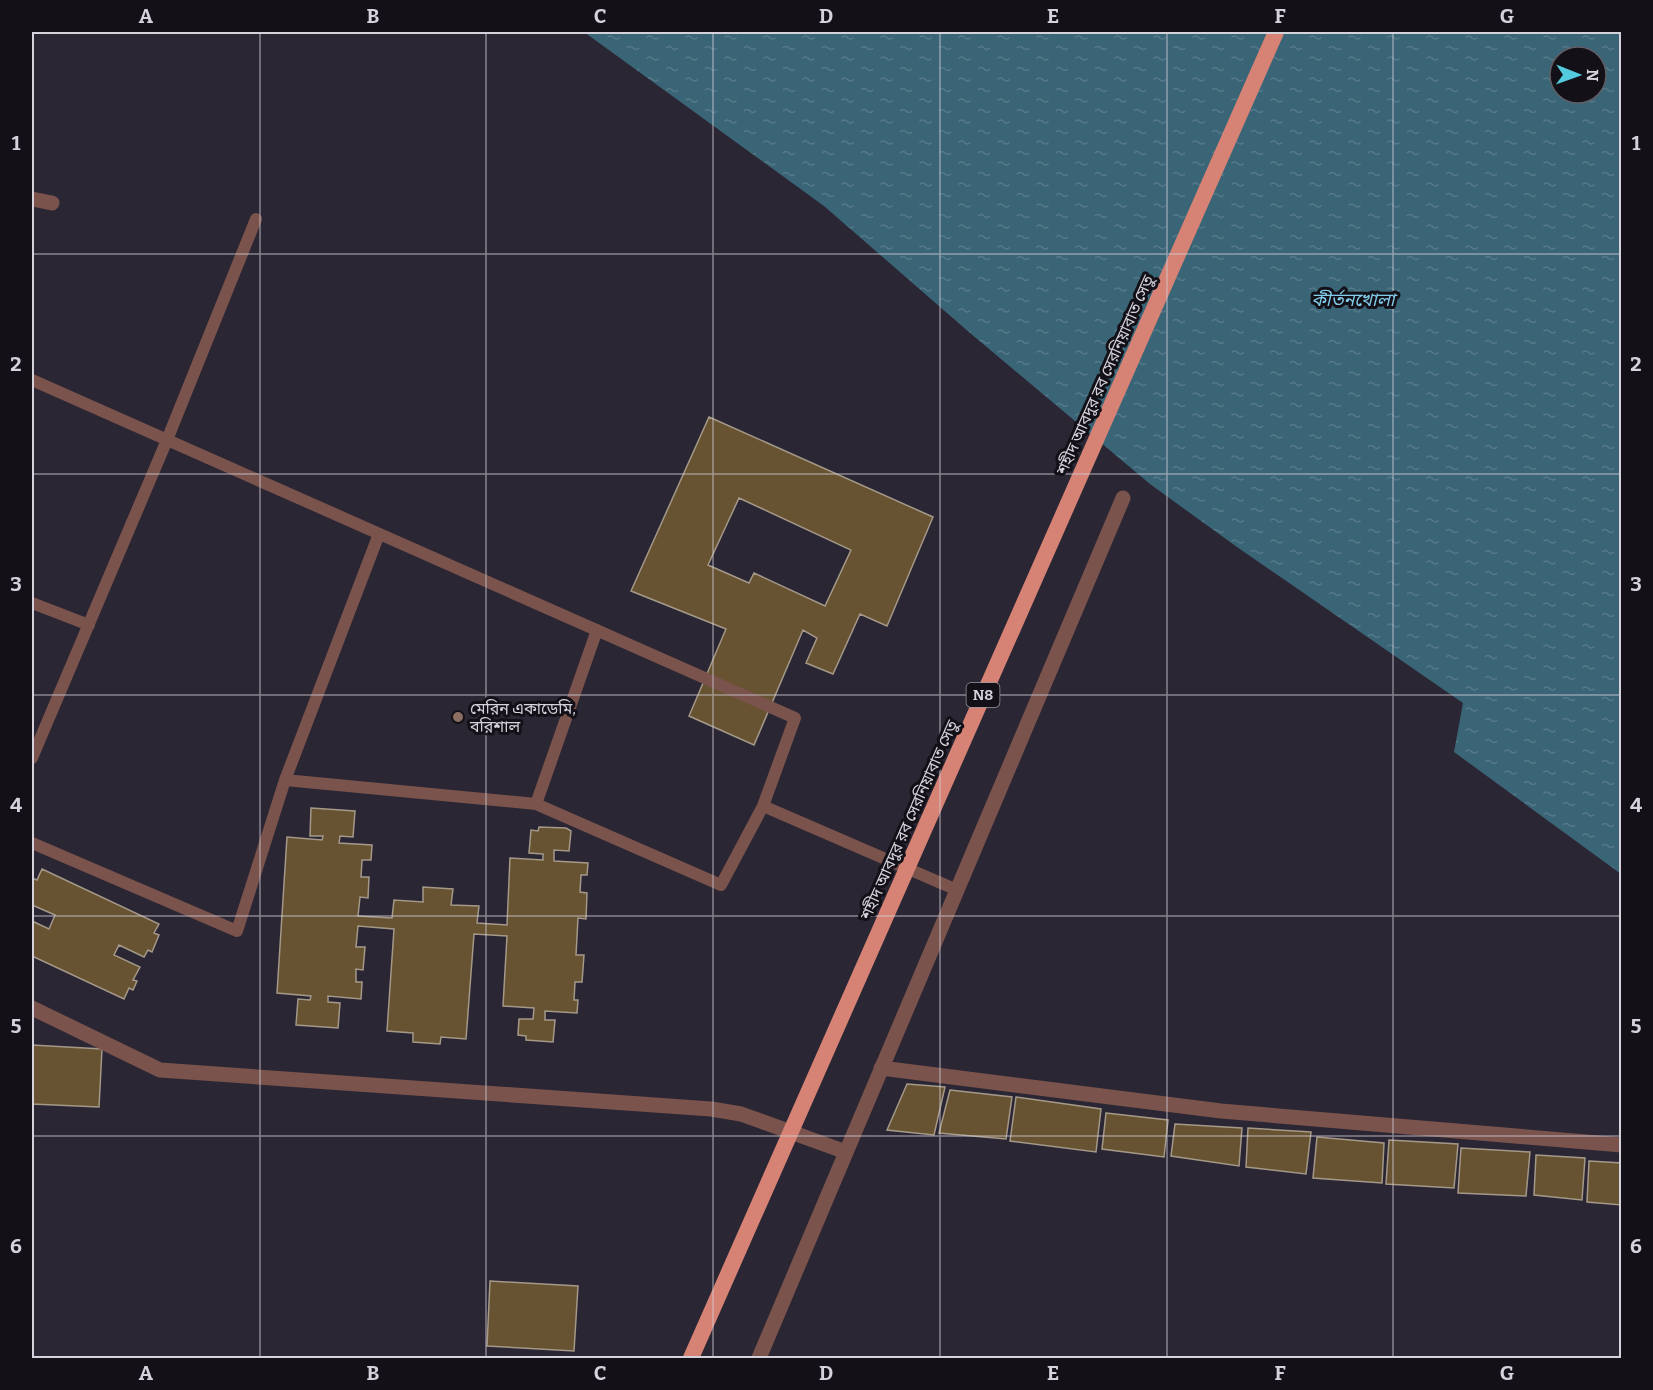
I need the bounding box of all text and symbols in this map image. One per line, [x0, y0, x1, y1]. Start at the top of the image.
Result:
text: A [139, 4, 154, 28]
text: B [367, 4, 380, 28]
text: C [594, 4, 606, 28]
text: D [819, 4, 833, 28]
text: E [1047, 4, 1059, 28]
text: F [1274, 4, 1286, 28]
text: G [1500, 4, 1514, 28]
north arrow [1548, 45, 1608, 105]
text: N [1583, 69, 1602, 82]
text: 1 [12, 131, 21, 155]
text: 1 [1632, 131, 1641, 155]
street label: শহীদ আবদুর রব সেরনিয়াবাত সেতু [1052, 272, 1158, 479]
water label: কীর্তনখোলা [1311, 289, 1398, 311]
text: 2 [10, 352, 22, 376]
text: 2 [1630, 352, 1642, 376]
text: 3 [10, 572, 22, 596]
text: 3 [1630, 572, 1642, 596]
road number: N8 [966, 683, 1000, 707]
place label: মেরিন একাডেমি, বরিশাল [469, 699, 576, 736]
marker: মেরিন একাডেমি, বরিশাল [451, 710, 465, 724]
street label: শহীদ আবদুর রব সেরনিয়াবাত সেতু [856, 717, 962, 924]
text: 4 [10, 793, 22, 817]
text: 4 [1630, 793, 1642, 817]
text: 5 [11, 1014, 22, 1038]
text: 5 [1631, 1014, 1642, 1038]
text: 6 [10, 1234, 22, 1258]
text: 6 [1630, 1234, 1642, 1258]
text: A [139, 1361, 154, 1385]
text: B [367, 1361, 380, 1385]
text: C [594, 1361, 606, 1385]
text: D [819, 1361, 833, 1385]
text: E [1047, 1361, 1059, 1385]
text: F [1274, 1361, 1286, 1385]
text: G [1500, 1361, 1514, 1385]

